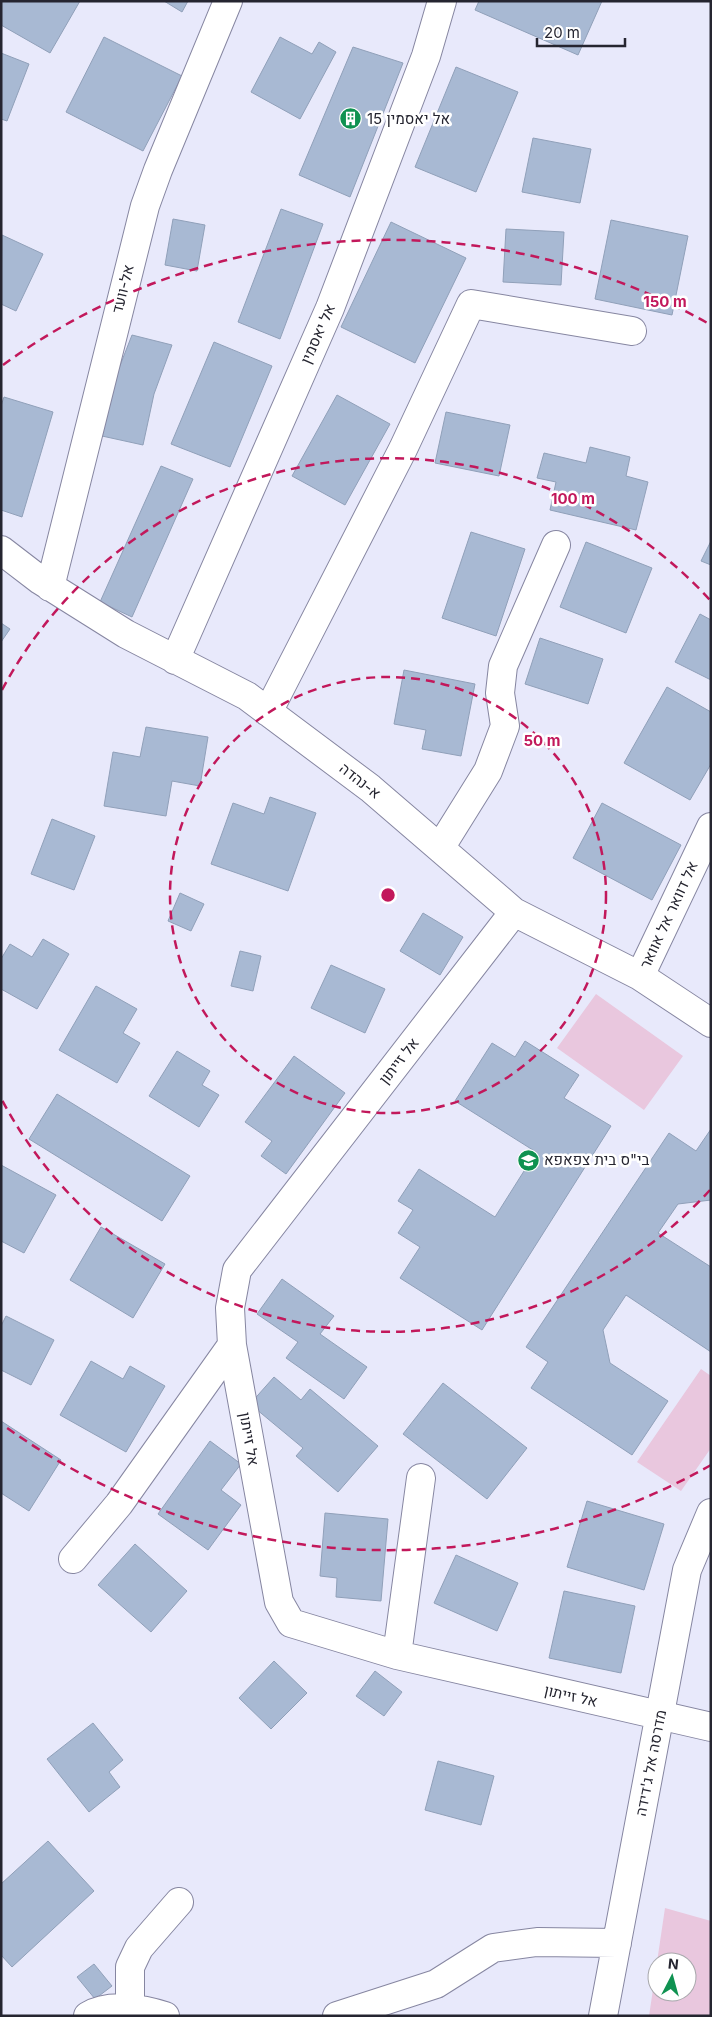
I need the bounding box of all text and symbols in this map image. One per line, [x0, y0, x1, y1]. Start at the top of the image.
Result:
scale bar [537, 15, 624, 47]
text: 20 m [544, 23, 580, 42]
building icon: אל יאסמין 15 [339, 107, 363, 131]
place label: אל יאסמין 15 [367, 109, 450, 128]
street label: אל-וועד [107, 263, 138, 315]
text: 150 m [643, 292, 687, 311]
street label: אל יאסמין [296, 301, 339, 367]
text: 100 m [551, 489, 595, 508]
text: 50 m [524, 731, 560, 750]
street label: א-נהדה [336, 759, 385, 803]
street label: אל דוואר אל אוואר [635, 858, 702, 972]
centre of rings [379, 886, 397, 904]
street label: אל זייתון [374, 1034, 423, 1088]
school or university icon: בי"ס בית צפאפא [516, 1148, 540, 1172]
place label: בי"ס בית צפאפא [544, 1150, 650, 1169]
street label: אל זייתון [235, 1411, 264, 1467]
street label: אל זייתון [543, 1680, 600, 1711]
street label: מדרסה אל ג'דידה [631, 1708, 670, 1818]
north arrow [647, 1952, 697, 2002]
text: N [667, 1955, 680, 1973]

